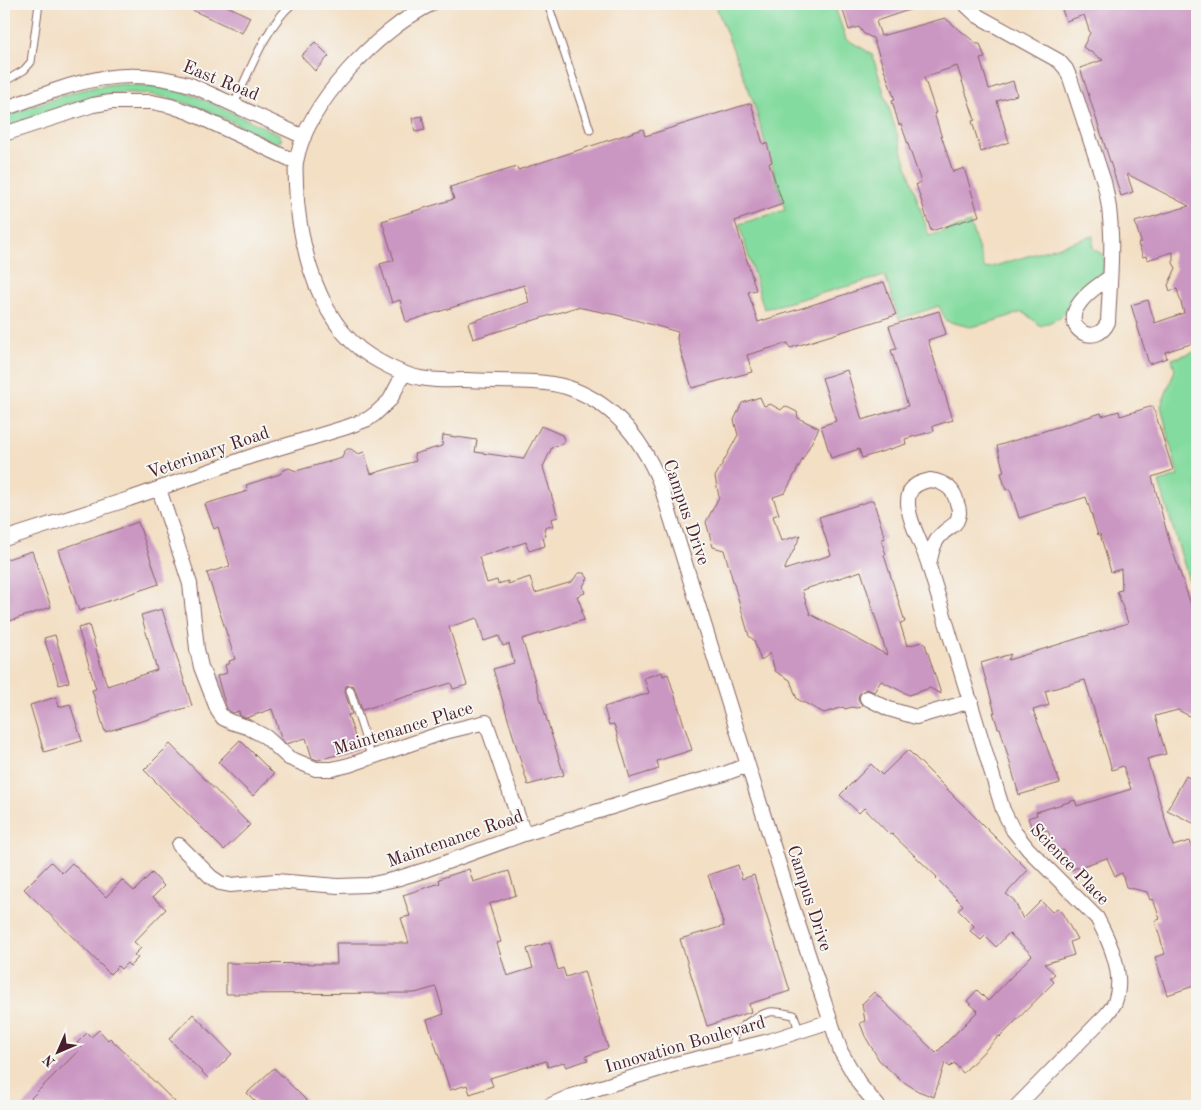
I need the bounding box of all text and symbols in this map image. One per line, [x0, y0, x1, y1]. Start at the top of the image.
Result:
street label: East Road [180, 57, 261, 104]
street label: Veterinary Road [145, 424, 272, 482]
street label: Campus Drive [660, 457, 713, 567]
street label: Maintenance Place [331, 699, 475, 759]
street label: Maintenance Road [385, 807, 526, 871]
street label: Science Place [1026, 821, 1112, 909]
street label: Campus Drive [783, 843, 835, 954]
street label: Innovation Boulevard [603, 1013, 768, 1077]
north arrow [32, 1028, 82, 1078]
text: N [41, 1052, 58, 1069]

